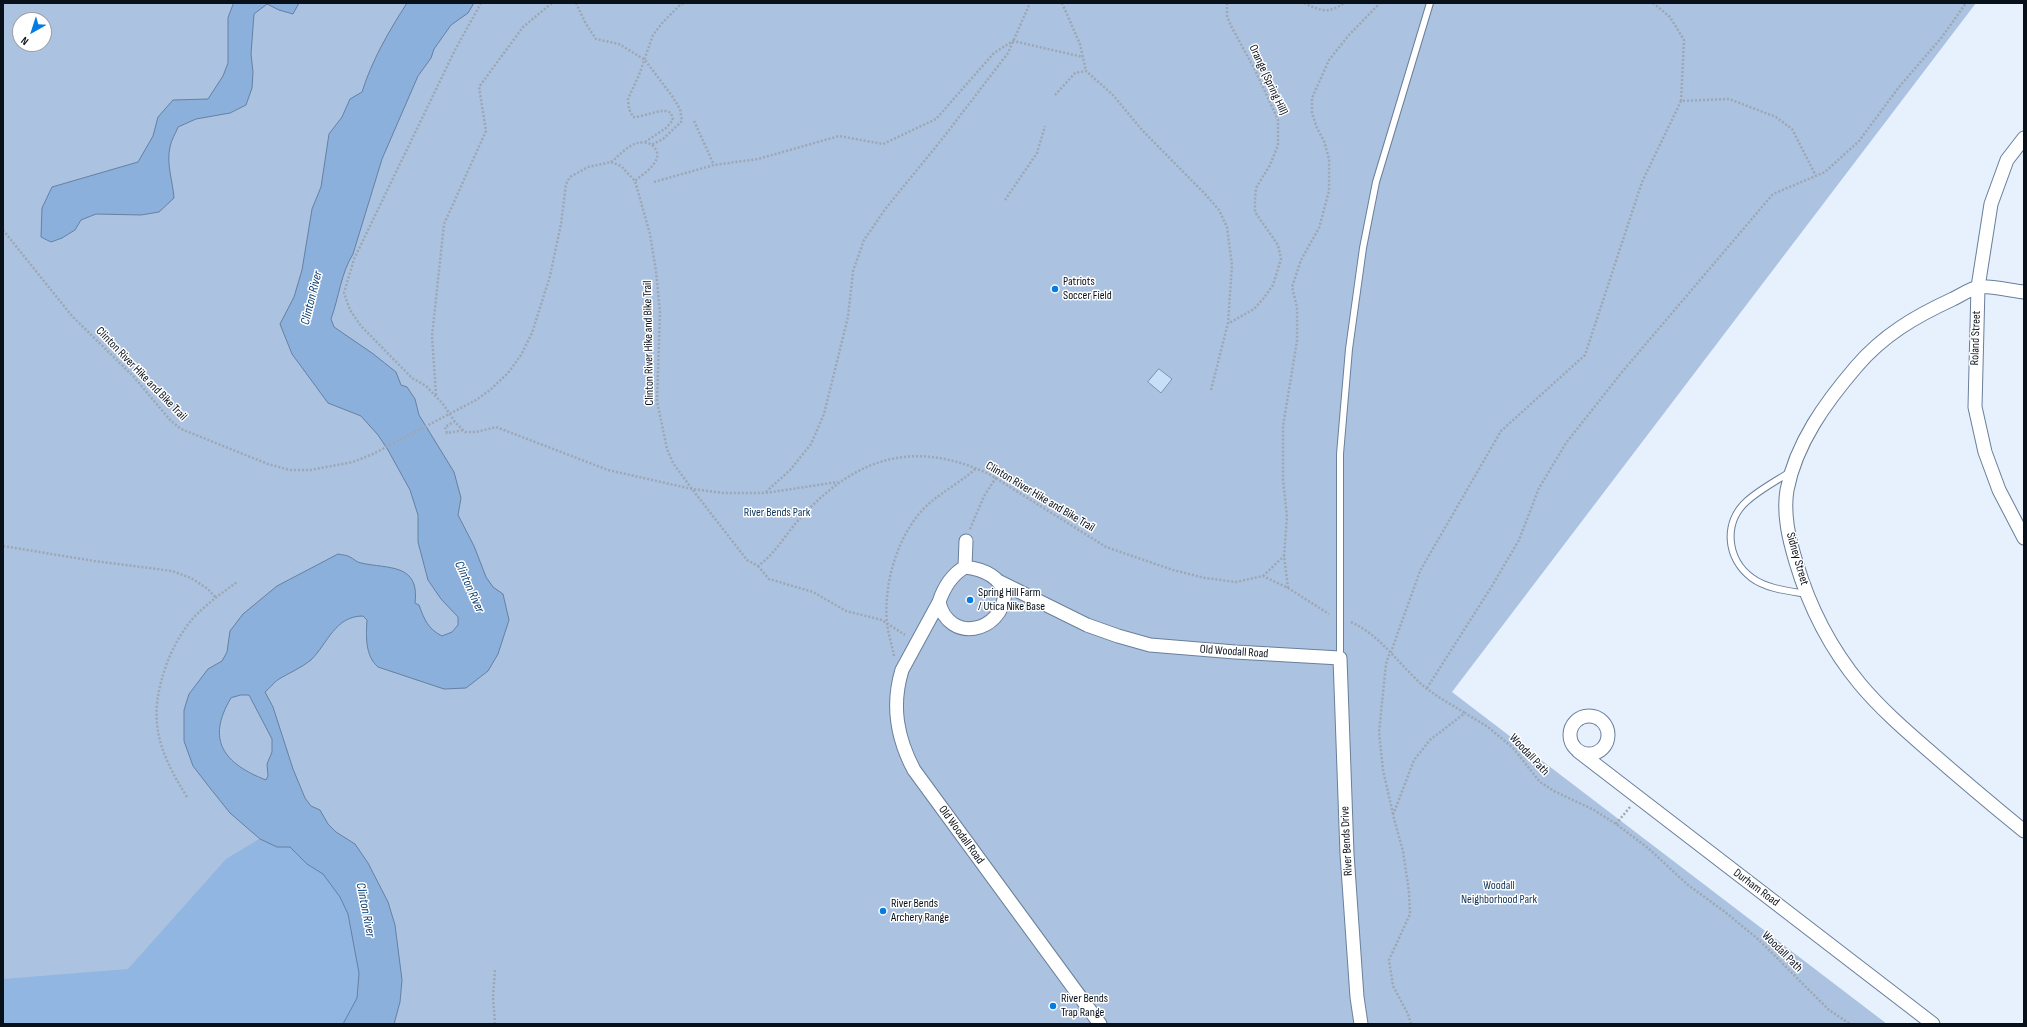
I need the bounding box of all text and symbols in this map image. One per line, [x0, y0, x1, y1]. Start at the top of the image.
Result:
north arrow [12, 12, 52, 52]
text: N [18, 34, 31, 48]
street label: Orange (Spring Hill) [1245, 43, 1291, 117]
water label: Clinton River [298, 269, 326, 327]
place label: Patriots Soccer Field [1063, 275, 1112, 303]
street label: Clinton River Hike and Bike Trail [641, 280, 657, 406]
marker: Patriots Soccer Field [1050, 284, 1060, 294]
street label: Roland Street [1968, 310, 1984, 366]
street label: Clinton River Hike and Bike Trail [92, 324, 190, 424]
street label: Clinton River Hike and Bike Trail [983, 459, 1097, 535]
park label: River Bends Park [744, 506, 810, 520]
street label: Sidney Street [1783, 531, 1811, 587]
water label: Clinton River [451, 559, 487, 615]
place label: Spring Hill Farm / Utica Nike Base [978, 586, 1045, 614]
marker: Spring Hill Farm / Utica Nike Base [965, 595, 975, 605]
street label: Old Woodall Road [1199, 642, 1269, 662]
street label: Woodall Path [1506, 731, 1552, 779]
street label: Old Woodall Road [935, 803, 987, 867]
street label: River Bends Drive [1338, 806, 1356, 876]
street label: Durham Road [1730, 866, 1782, 910]
park label: Woodall Neighborhood Park [1461, 879, 1537, 907]
water label: Clinton River [352, 882, 378, 938]
place label: River Bends Archery Range [891, 897, 949, 925]
marker: River Bends Archery Range [878, 906, 888, 916]
street label: Woodall Path [1759, 929, 1805, 975]
place label: River Bends Trap Range [1061, 992, 1108, 1020]
marker: River Bends Trap Range [1048, 1001, 1058, 1011]

